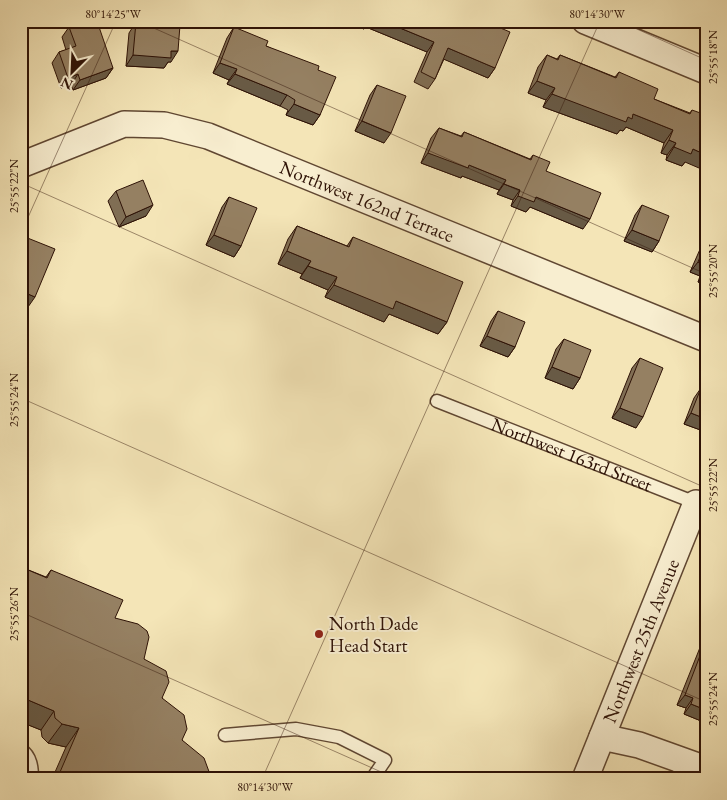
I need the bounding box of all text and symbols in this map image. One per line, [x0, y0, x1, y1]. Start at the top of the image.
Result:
text: 80°14'25"W [85, 6, 142, 22]
text: 80°14'30"W [569, 6, 626, 22]
text: 25°55'18"N [705, 30, 721, 84]
north arrow [48, 48, 98, 98]
text: N [57, 73, 76, 94]
street label: Northwest 162nd Terrace [276, 154, 458, 248]
text: 25°55'22"N [6, 159, 22, 213]
text: 25°55'20"N [705, 244, 721, 298]
text: 25°55'24"N [6, 373, 22, 427]
street label: Northwest 163rd Street [488, 411, 656, 497]
text: 25°55'22"N [705, 458, 721, 512]
street label: Northwest 25th Avenue [596, 555, 685, 726]
text: 25°55'26"N [6, 587, 22, 641]
place label: North Dade Head Start [329, 611, 418, 658]
marker: North Dade Head Start [313, 628, 325, 640]
text: 25°55'24"N [705, 672, 721, 726]
text: 80°14'30"W [237, 779, 294, 795]

